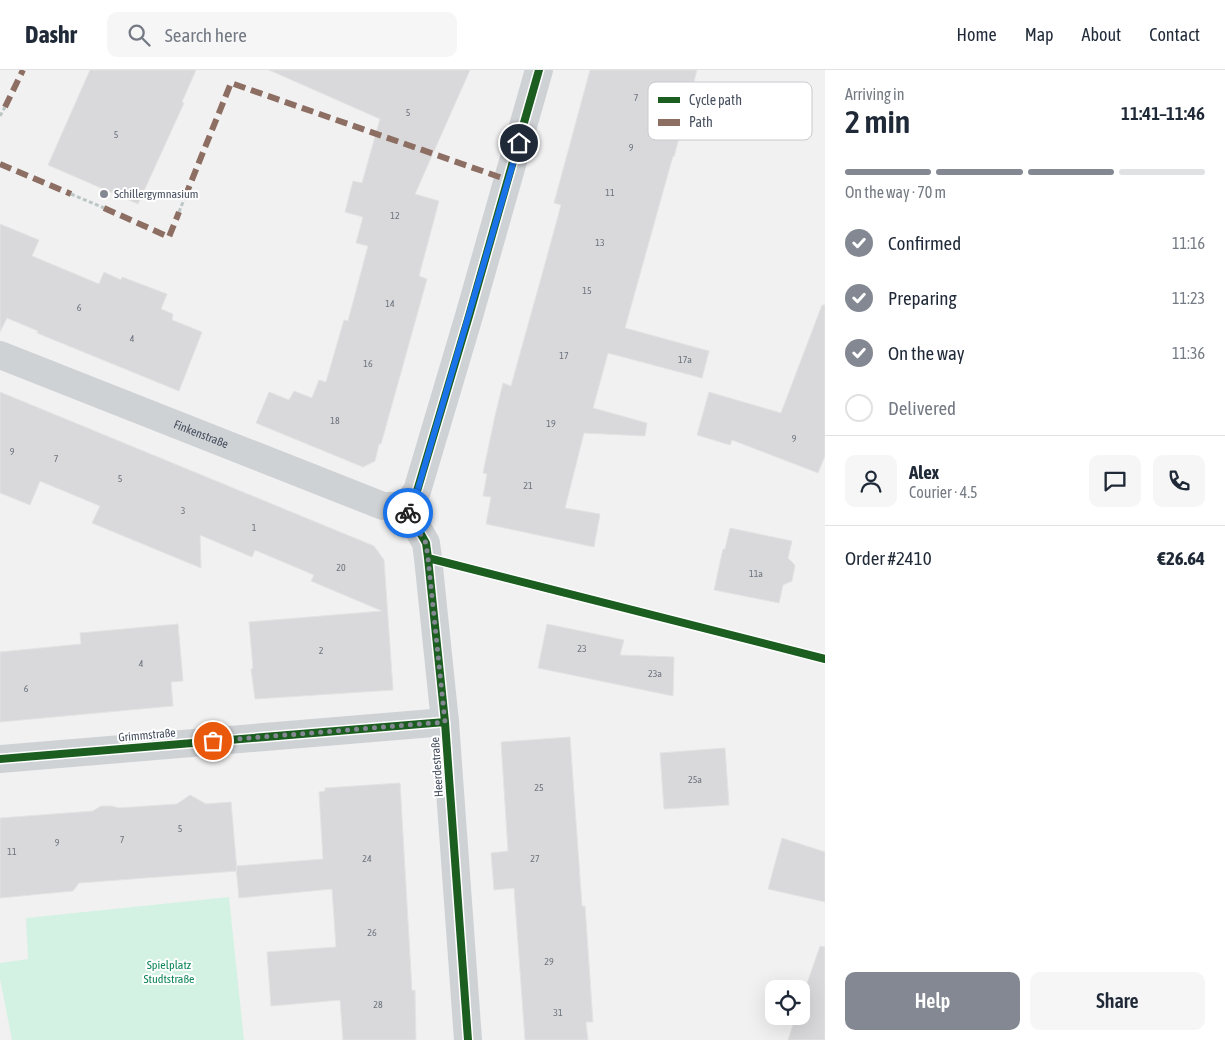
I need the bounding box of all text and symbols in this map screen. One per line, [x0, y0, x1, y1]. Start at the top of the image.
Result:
search box [107, 12, 457, 57]
text: Dashr [25, 21, 77, 48]
icon: search [125, 21, 153, 49]
text: Search here [165, 24, 247, 46]
text: Home [957, 24, 997, 45]
text: Map [1025, 24, 1054, 45]
text: About [1082, 24, 1121, 45]
text: Contact [1149, 24, 1200, 45]
legend [648, 82, 812, 140]
text: Arriving in [845, 85, 905, 103]
house number: 7 [634, 92, 639, 103]
text: Cycle path [689, 92, 742, 108]
text: 11:41–11:46 [1121, 102, 1205, 124]
text: 2 min [845, 103, 910, 140]
house number: 5 [406, 107, 411, 118]
text: Path [689, 114, 713, 130]
pin [498, 122, 540, 164]
house number: 5 [114, 129, 119, 140]
icon: home [505, 129, 533, 157]
house number: 9 [629, 142, 634, 153]
text: On the way · 70 m [845, 183, 946, 201]
place label: Schillergymnasium [114, 187, 199, 201]
house number: 11 [605, 187, 615, 198]
marker: Schillergymnasium [98, 188, 110, 200]
house number: 12 [390, 210, 400, 221]
icon: check [845, 229, 873, 257]
text: Confirmed [888, 232, 961, 254]
text: 11:16 [1172, 234, 1205, 252]
house number: 13 [595, 237, 605, 248]
icon: check [845, 284, 873, 312]
house number: 15 [582, 285, 592, 296]
text: Preparing [888, 287, 957, 309]
text: 11:23 [1172, 289, 1205, 307]
house number: 14 [385, 298, 395, 309]
house number: 6 [77, 302, 82, 313]
house number: 4 [130, 333, 135, 344]
icon: check [845, 339, 873, 367]
text: On the way [888, 342, 965, 364]
text: 11:36 [1172, 344, 1205, 362]
house number: 17 [559, 350, 569, 361]
house number: 17a [678, 354, 692, 365]
house number: 16 [363, 358, 373, 369]
text: Delivered [888, 397, 956, 419]
house number: 18 [330, 415, 340, 426]
street label: Finkenstraße [172, 417, 230, 451]
house number: 19 [546, 418, 556, 429]
house number: 9 [792, 433, 797, 444]
house number: 9 [10, 446, 15, 457]
house number: 7 [54, 453, 59, 464]
button: person [845, 455, 897, 507]
button: chat [1089, 455, 1141, 507]
button: phone [1153, 455, 1205, 507]
text: Alex [909, 461, 939, 483]
house number: 5 [118, 473, 123, 484]
house number: 21 [523, 480, 533, 491]
text: Courier · 4.5 [909, 483, 978, 501]
courier [383, 488, 433, 538]
icon: bike [394, 499, 422, 527]
house number: 3 [181, 505, 186, 516]
house number: 1 [252, 522, 257, 533]
text: Order #2410 [845, 547, 932, 569]
text: €26.64 [1157, 547, 1205, 569]
house number: 20 [336, 562, 346, 573]
house number: 11a [749, 568, 763, 579]
house number: 23 [577, 643, 587, 654]
house number: 2 [319, 645, 324, 656]
house number: 4 [139, 658, 144, 669]
house number: 23a [648, 668, 662, 679]
house number: 6 [24, 683, 29, 694]
pin [192, 720, 234, 762]
street label: Grimmstraße [118, 726, 176, 744]
icon: bag [199, 727, 227, 755]
street label: Heerdestraße [428, 737, 446, 797]
house number: 25a [688, 774, 702, 785]
house number: 25 [534, 782, 544, 793]
house number: 5 [178, 823, 183, 834]
house number: 7 [120, 834, 125, 845]
house number: 9 [55, 837, 60, 848]
house number: 11 [7, 846, 17, 857]
house number: 24 [362, 853, 372, 864]
house number: 27 [530, 853, 540, 864]
house number: 26 [367, 927, 377, 938]
house number: 29 [544, 956, 554, 967]
park label: Spielplatz Studtstraße [143, 958, 195, 986]
button: Help [845, 972, 1020, 1030]
button: Share [1030, 972, 1205, 1030]
map controls [765, 980, 810, 1025]
button: locate [765, 980, 810, 1025]
house number: 28 [373, 999, 383, 1010]
house number: 31 [553, 1007, 563, 1018]

